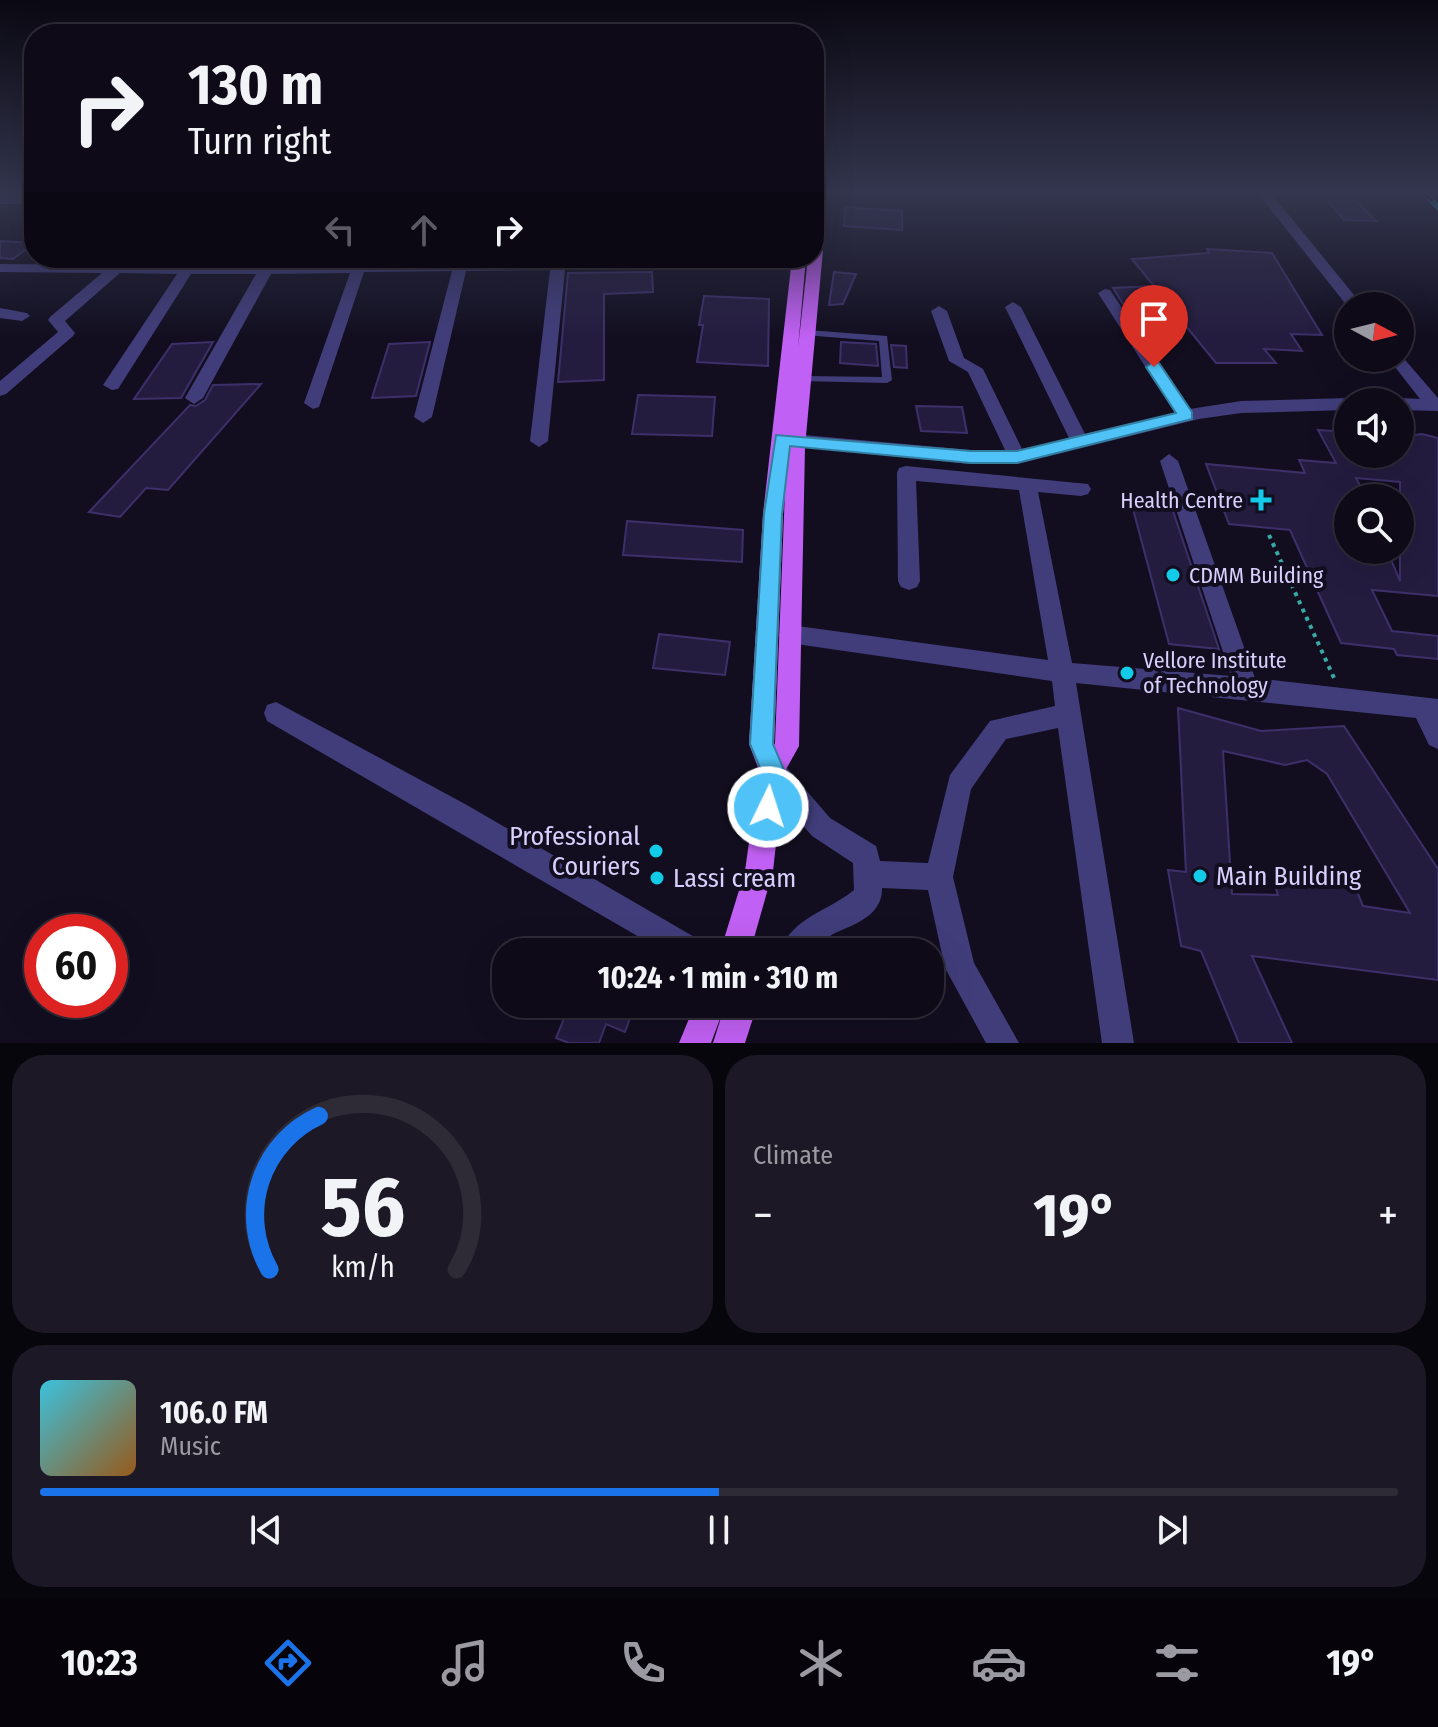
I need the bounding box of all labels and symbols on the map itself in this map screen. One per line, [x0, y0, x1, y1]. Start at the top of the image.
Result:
pin [1120, 285, 1188, 367]
north arrow [1334, 292, 1414, 372]
place label: Health Centre [1120, 487, 1243, 514]
marker: Health Centre [1250, 489, 1272, 511]
place label: CDMM Building [1189, 562, 1324, 589]
marker: CDMM Building [1164, 566, 1182, 584]
place label: Vellore Institute of Technology [1143, 647, 1287, 699]
marker: Vellore Institute of Technology [1118, 664, 1136, 682]
position arrow [726, 765, 810, 849]
place label: Professional Couriers [509, 821, 640, 882]
marker: Professional Couriers [647, 842, 665, 860]
place label: Main Building [1216, 861, 1362, 892]
place label: Lassi cream [673, 863, 796, 894]
marker: Main Building [1191, 867, 1209, 885]
marker: Lassi cream [648, 869, 666, 887]
speed limit sign: 60 [24, 914, 128, 1018]

